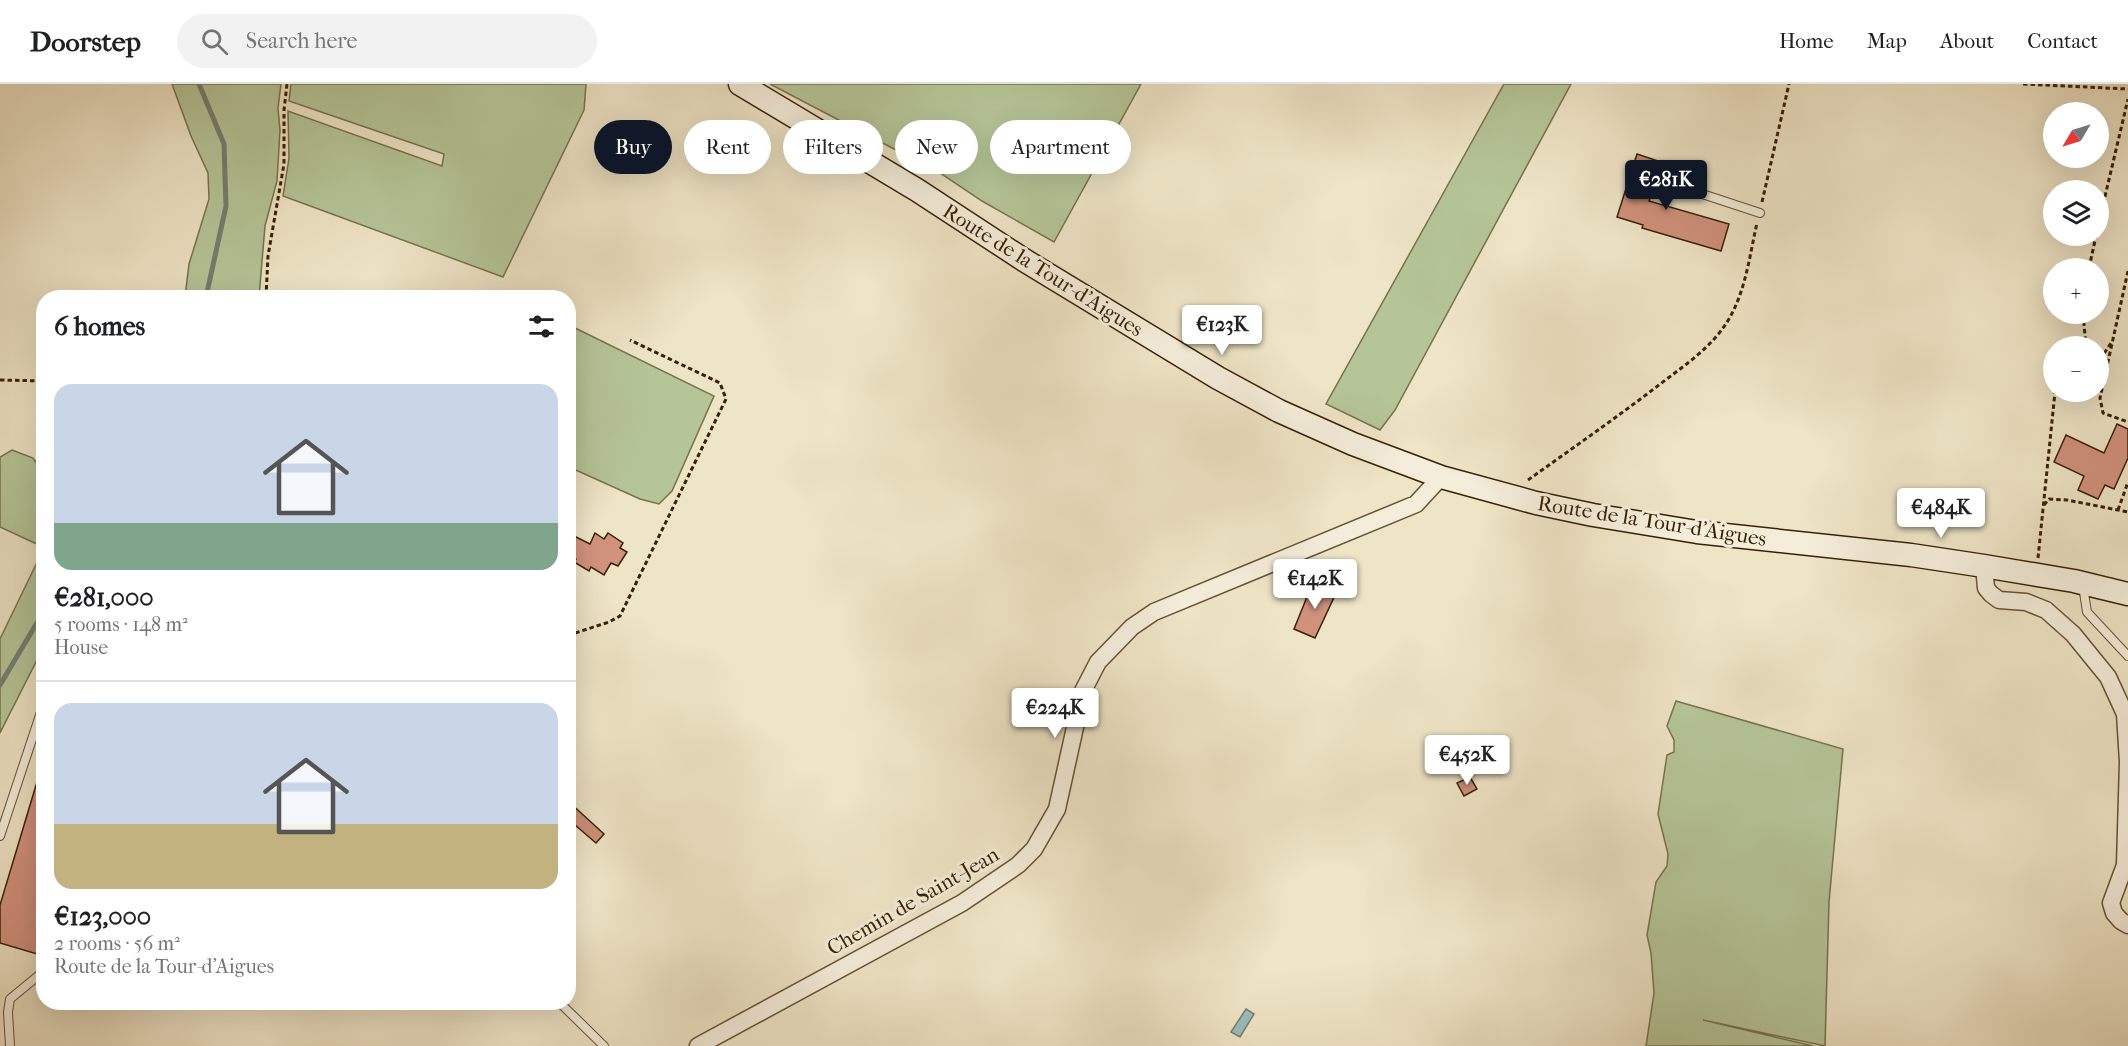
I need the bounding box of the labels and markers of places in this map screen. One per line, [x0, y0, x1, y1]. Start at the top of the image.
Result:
pin: €281K [1624, 160, 1708, 211]
pin: €123K [1180, 305, 1264, 356]
pin: €484K [1899, 488, 1983, 539]
pin: €142K [1273, 559, 1357, 610]
pin: €224K [1013, 688, 1097, 739]
pin: €452K [1425, 735, 1509, 786]

